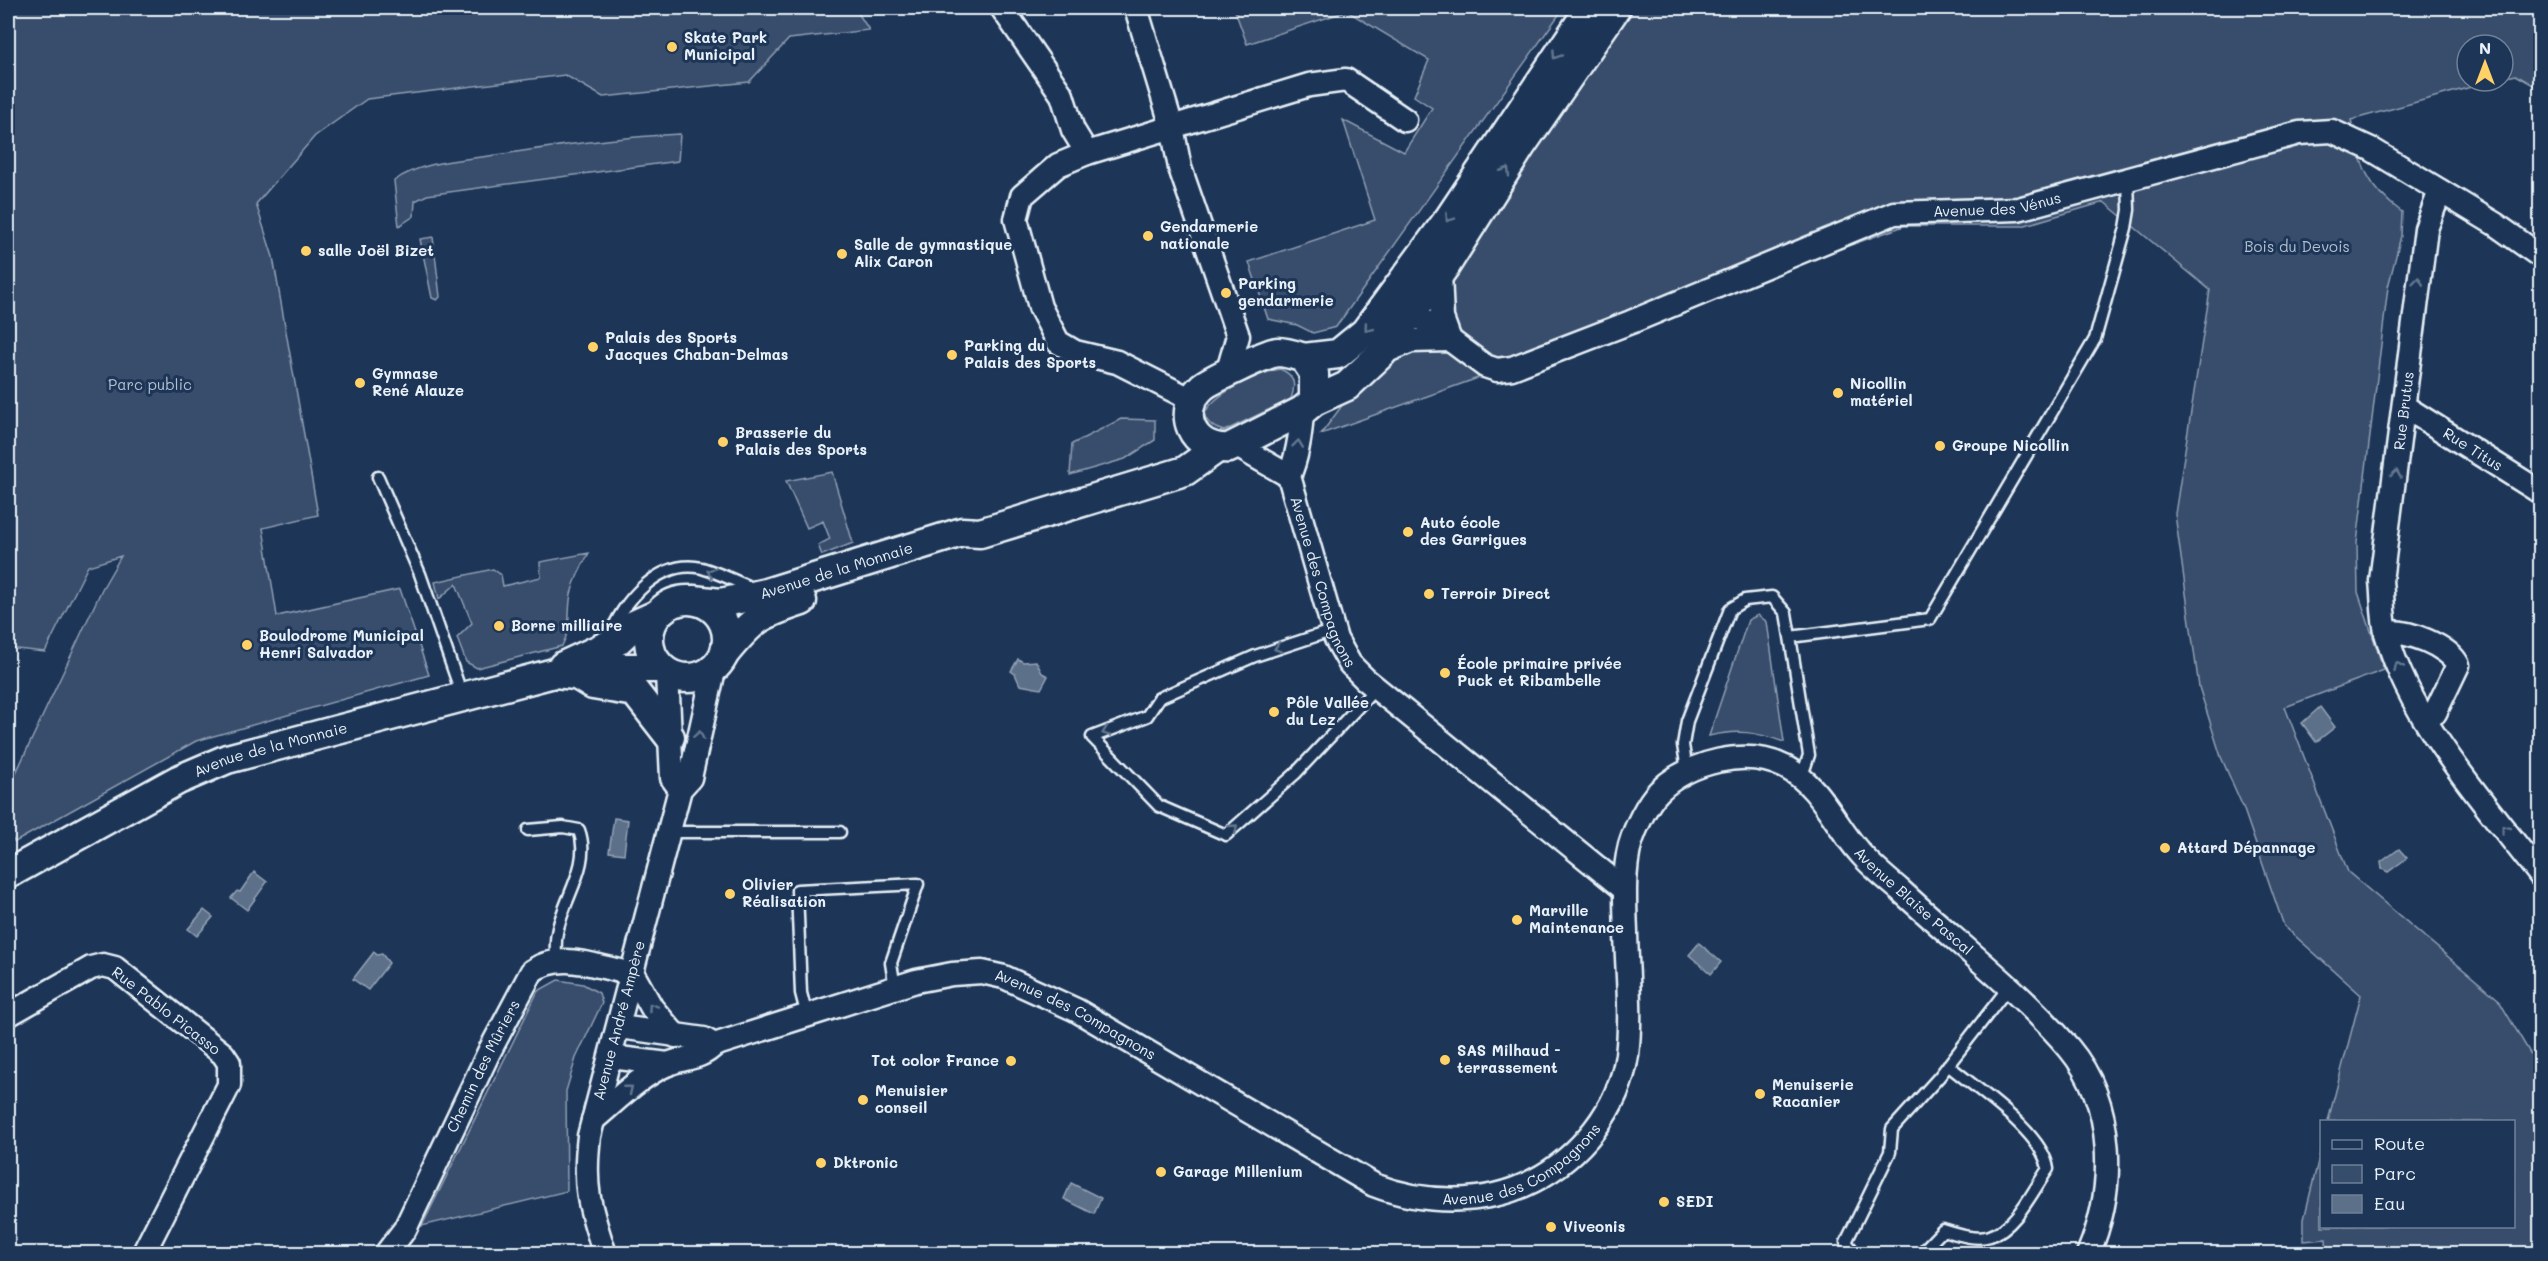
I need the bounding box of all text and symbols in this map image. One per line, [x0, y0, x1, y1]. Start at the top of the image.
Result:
place label: Skate Park Municipal [684, 27, 767, 64]
north arrow [2455, 33, 2515, 93]
text: N [2479, 37, 2491, 58]
marker: Skate Park Municipal [665, 40, 679, 54]
one-way arrow [1552, 49, 1563, 60]
one-way arrow [1499, 167, 1510, 177]
street label: Avenue des Vénus [1933, 187, 2063, 221]
one-way arrow [1445, 211, 1456, 222]
place label: Gendarmerie nationale [1160, 216, 1258, 253]
marker: Gendarmerie nationale [1141, 229, 1155, 243]
place label: Salle de gymnastique Alix Caron [854, 234, 1012, 271]
park label: Bois du Devois [2244, 236, 2350, 256]
place label: salle Joël Bizet [318, 240, 434, 260]
marker: salle Joël Bizet [299, 244, 313, 258]
marker: Salle de gymnastique Alix Caron [835, 247, 849, 261]
place label: Parking gendarmerie [1238, 273, 1334, 310]
one-way arrow [2412, 276, 2424, 285]
marker: Parking gendarmerie [1219, 286, 1233, 300]
one-way arrow [1364, 321, 1375, 332]
place label: Palais des Sports Jacques Chaban-Delmas [605, 327, 788, 364]
place label: Parking du Palais des Sports [964, 335, 1096, 372]
marker: Palais des Sports Jacques Chaban-Delmas [586, 340, 600, 354]
marker: Parking du Palais des Sports [945, 348, 959, 362]
place label: Gymnase René Alauze [372, 363, 464, 400]
street label: Rue Brutus [2388, 370, 2418, 451]
place label: Nicollin matériel [1850, 373, 1913, 410]
park label: Parc public [108, 374, 192, 394]
marker: Gymnase René Alauze [353, 376, 367, 390]
marker: Nicollin matériel [1831, 386, 1845, 400]
place label: Brasserie du Palais des Sports [735, 422, 867, 459]
street label: Rue Titus [2440, 422, 2507, 475]
marker: Brasserie du Palais des Sports [716, 435, 730, 449]
place label: Groupe Nicollin [1952, 435, 2069, 455]
one-way arrow [1291, 439, 1304, 449]
marker: Groupe Nicollin [1933, 439, 1947, 453]
one-way arrow [2389, 470, 2401, 479]
street label: Avenue des Compagnons [1286, 494, 1361, 671]
place label: Auto école des Garrigues [1420, 512, 1527, 549]
marker: Auto école des Garrigues [1401, 525, 1415, 539]
street label: Avenue de la Monnaie [758, 537, 915, 603]
one-way arrow [706, 567, 717, 579]
place label: Terroir Direct [1441, 583, 1550, 603]
marker: Terroir Direct [1422, 587, 1436, 601]
place label: Borne milliaire [511, 615, 622, 635]
marker: Borne milliaire [492, 619, 506, 633]
place label: Boulodrome Municipal Henri Salvador [259, 625, 424, 662]
marker: Boulodrome Municipal Henri Salvador [240, 638, 254, 652]
one-way arrow [1273, 641, 1284, 654]
place label: École primaire privée Puck et Ribambelle [1457, 653, 1622, 690]
one-way arrow [2394, 661, 2406, 672]
marker: École primaire privée Puck et Ribambelle [1438, 666, 1452, 680]
place label: Pôle Vallée du Lez [1286, 692, 1369, 729]
marker: Pôle Vallée du Lez [1267, 705, 1281, 719]
street label: Avenue de la Monnaie [190, 717, 349, 781]
one-way arrow [1101, 725, 1112, 737]
one-way arrow [692, 730, 705, 740]
one-way arrow [1227, 824, 1238, 835]
one-way arrow [2501, 824, 2512, 835]
place label: Attard Dépannage [2177, 837, 2315, 857]
marker: Attard Dépannage [2158, 841, 2172, 855]
street label: Avenue Blaise Pascal [1850, 842, 1978, 959]
place label: Olivier Réalisation [742, 874, 826, 911]
marker: Olivier Réalisation [723, 887, 737, 901]
place label: Marville Maintenance [1529, 900, 1624, 937]
marker: Marville Maintenance [1510, 913, 1524, 927]
street label: Avenue André Ampère [588, 938, 649, 1102]
street label: Rue Pablo Picasso [108, 961, 225, 1059]
street label: Avenue des Compagnons [993, 964, 1160, 1064]
street label: Chemin des Mûriers [441, 996, 524, 1135]
one-way arrow [648, 1002, 659, 1013]
place label: SAS Milhaud - terrassement [1457, 1040, 1561, 1077]
place label: Tot color France [871, 1050, 999, 1070]
marker: SAS Milhaud - terrassement [1438, 1053, 1452, 1067]
marker: Tot color France [1004, 1054, 1018, 1068]
place label: Menuiserie Racanier [1772, 1074, 1854, 1111]
place label: Menuisier conseil [875, 1080, 948, 1117]
one-way arrow [622, 1086, 633, 1097]
marker: Menuiserie Racanier [1753, 1087, 1767, 1101]
marker: Menuisier conseil [856, 1093, 870, 1107]
street label: Avenue des Compagnons [1442, 1119, 1605, 1209]
legend [2320, 1120, 2515, 1228]
text: Route [2374, 1131, 2425, 1155]
place label: Dktronic [833, 1152, 898, 1172]
marker: Dktronic [814, 1156, 828, 1170]
place label: Garage Millenium [1173, 1161, 1303, 1181]
text: Parc [2374, 1161, 2416, 1185]
marker: Garage Millenium [1154, 1165, 1168, 1179]
place label: SEDI [1676, 1191, 1714, 1211]
text: Eau [2374, 1191, 2405, 1215]
marker: SEDI [1657, 1195, 1671, 1209]
place label: Viveonis [1563, 1216, 1625, 1236]
marker: Viveonis [1544, 1220, 1558, 1234]

